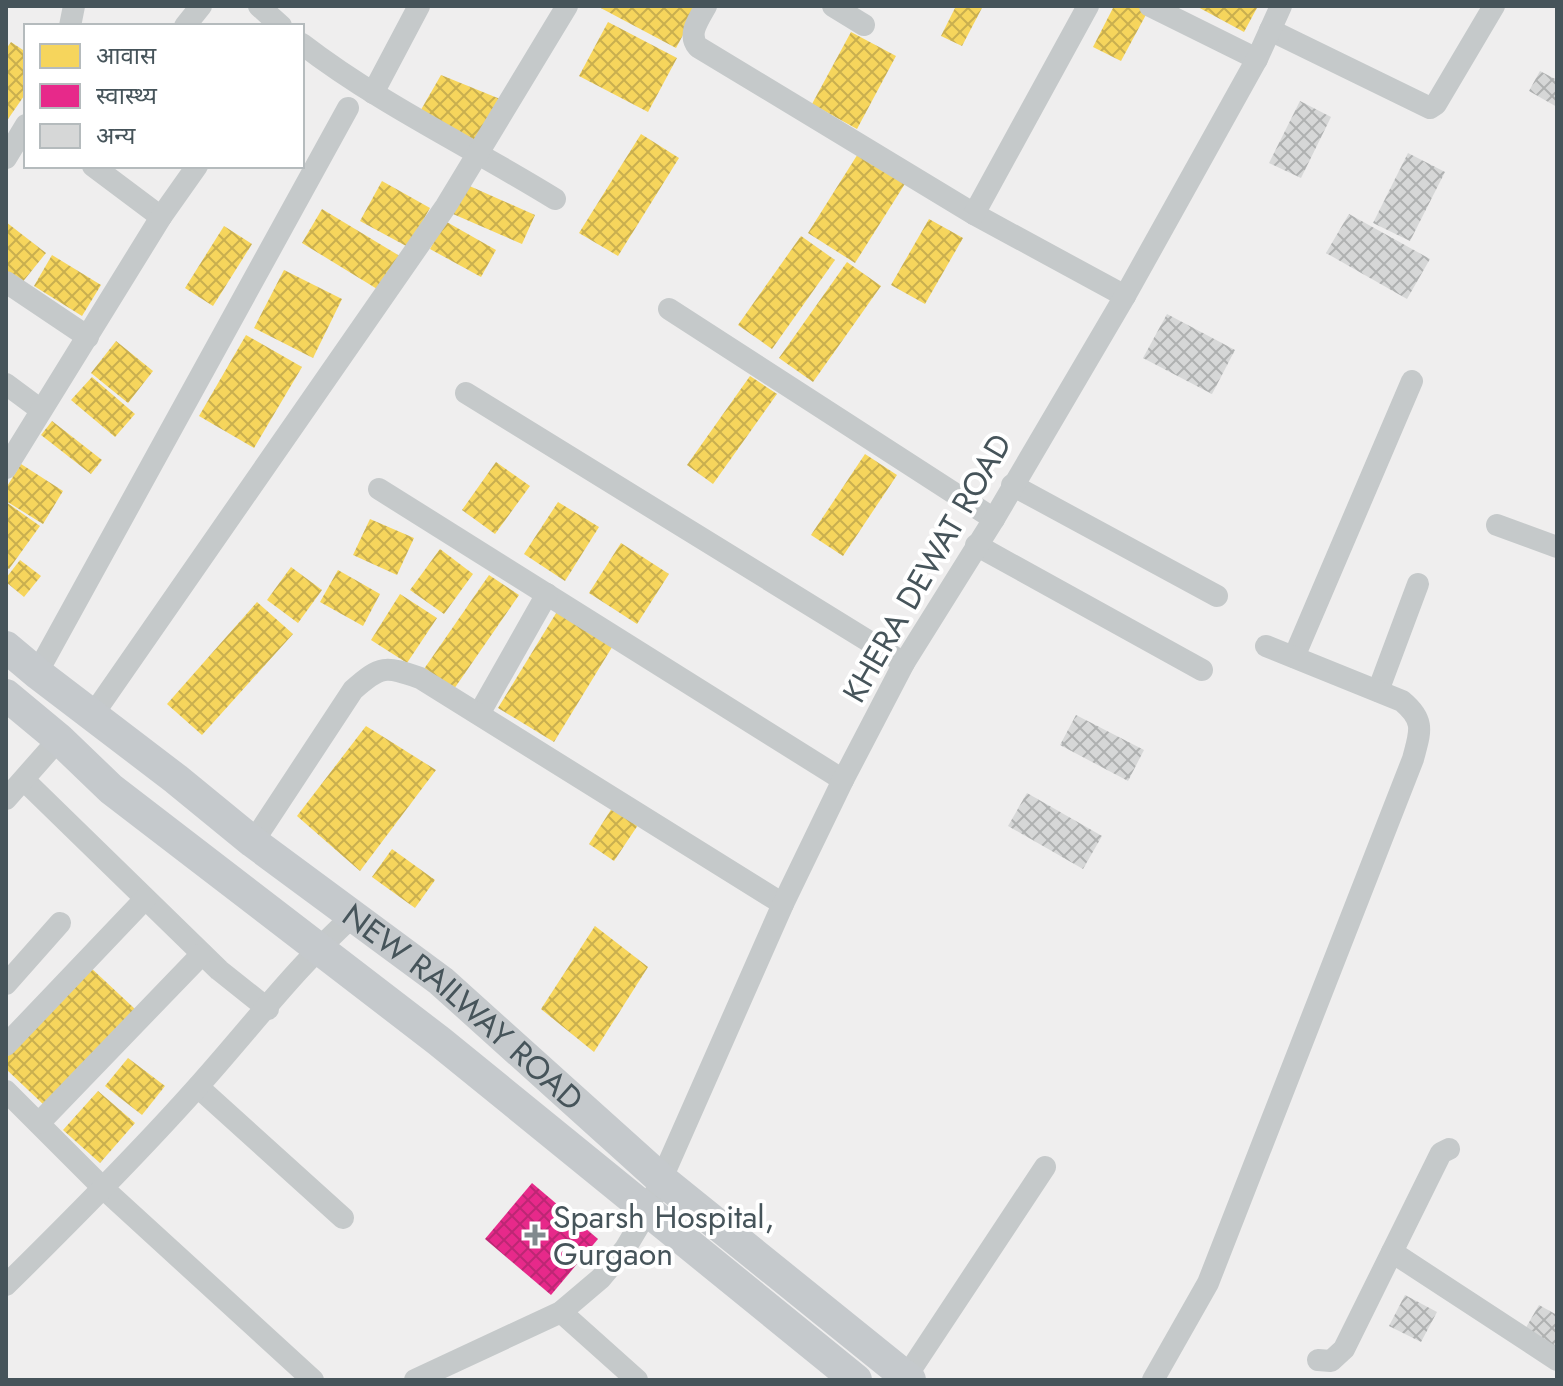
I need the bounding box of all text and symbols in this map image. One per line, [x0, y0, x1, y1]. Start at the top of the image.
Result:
legend [24, 24, 304, 168]
text: आवास [96, 38, 157, 73]
text: स्वास्थ्य [96, 78, 158, 113]
text: अन्य [96, 118, 136, 153]
street label: KHERA DEWAT ROAD [831, 425, 1023, 711]
street label: NEW RAILWAY ROAD [333, 893, 593, 1121]
place label: Sparsh Hospital, Gurgaon [553, 1194, 775, 1277]
marker: Sparsh Hospital, Gurgaon [524, 1224, 546, 1246]

